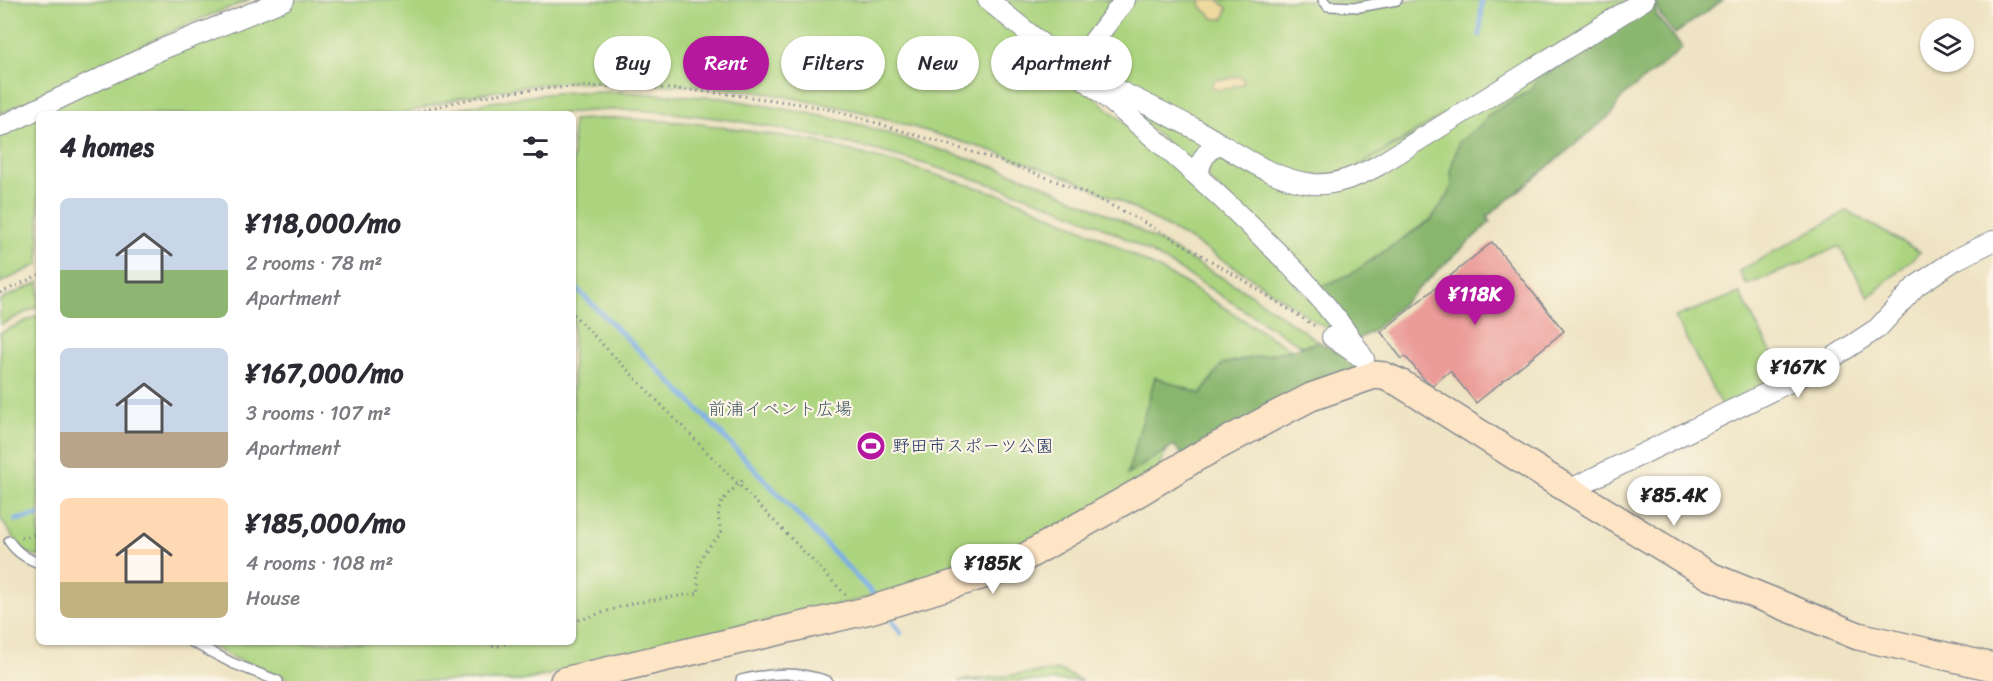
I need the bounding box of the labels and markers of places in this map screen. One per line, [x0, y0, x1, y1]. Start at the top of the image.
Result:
pin: ¥118K [1433, 275, 1517, 326]
pin: ¥167K [1756, 348, 1840, 399]
sports icon: 野田市スポーツ公園 [855, 430, 887, 462]
place label: 野田市スポーツ公園 [892, 430, 1054, 462]
pin: ¥85.4K [1625, 476, 1723, 527]
pin: ¥185K [951, 544, 1035, 595]

